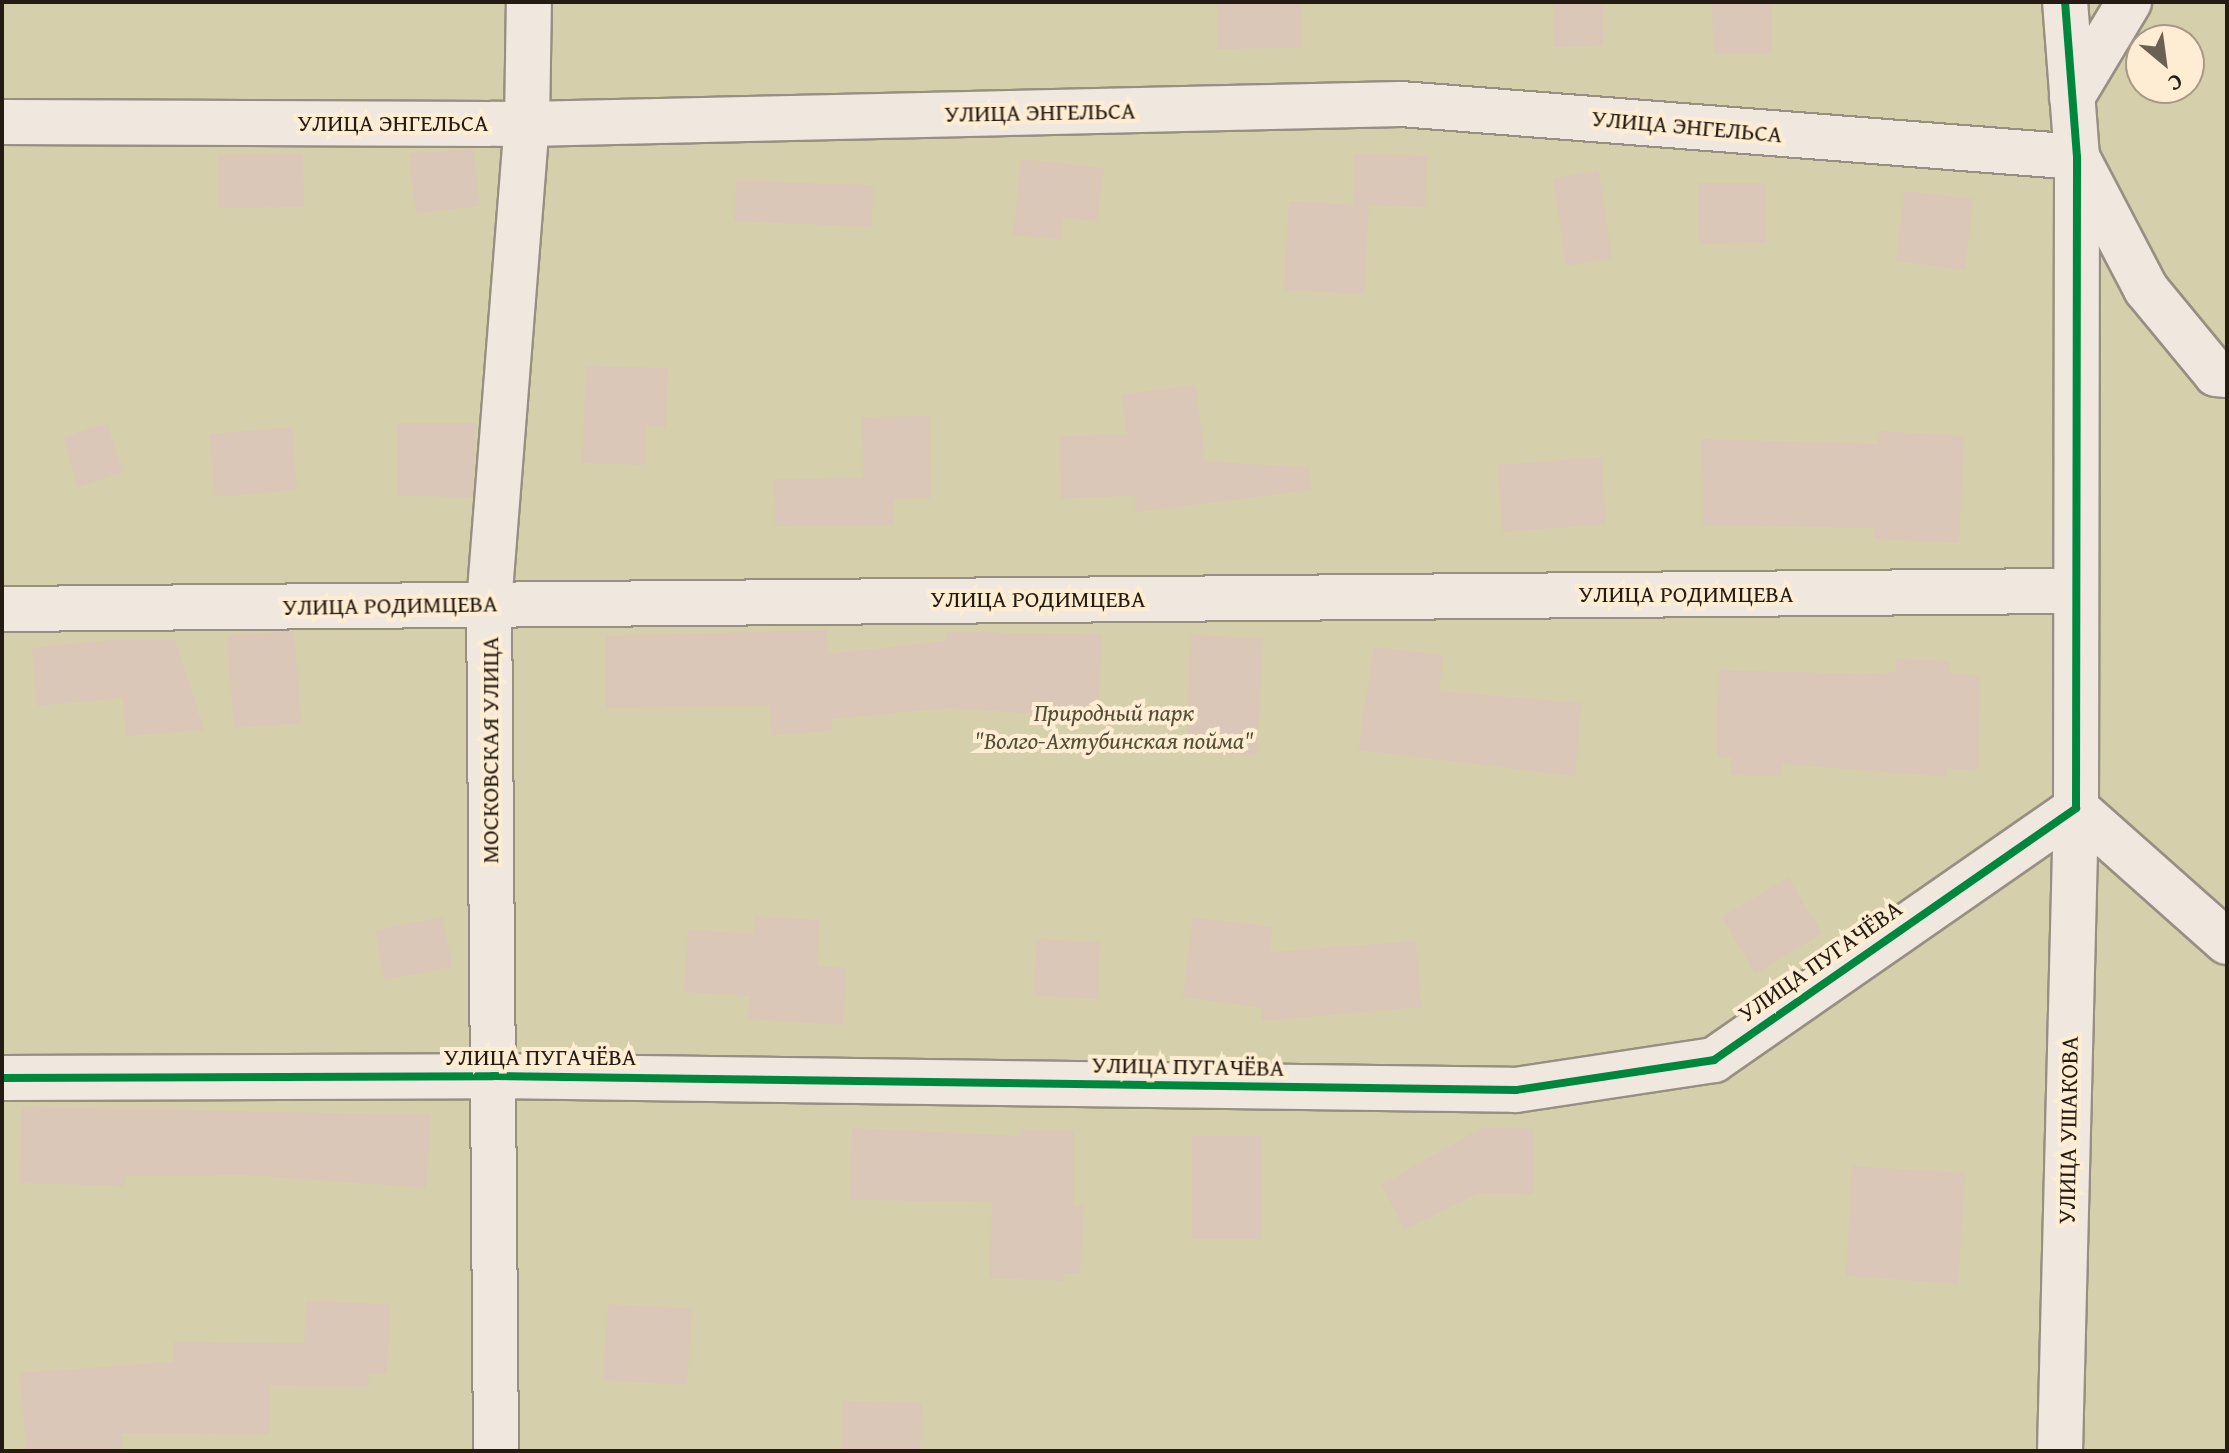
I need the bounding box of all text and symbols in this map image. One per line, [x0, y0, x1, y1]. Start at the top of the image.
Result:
north arrow [2125, 24, 2205, 104]
text: С [2162, 66, 2189, 100]
street label: УЛИЦА ЭНГЕЛЬСА [944, 96, 1136, 128]
street label: УЛИЦА ЭНГЕЛЬСА [1591, 103, 1783, 149]
street label: УЛИЦА ЭНГЕЛЬСА [297, 109, 489, 137]
street label: УЛИЦА РОДИМЦЕВА [1579, 580, 1793, 608]
street label: УЛИЦА РОДИМЦЕВА [931, 585, 1145, 613]
street label: УЛИЦА РОДИМЦЕВА [282, 589, 498, 621]
street label: МОСКОВСКАЯ УЛИЦА [476, 636, 504, 864]
park label: Природный парк "Волго-Ахтубинская пойма" [974, 699, 1254, 755]
street label: УЛИЦА ПУГАЧЁВА [1733, 894, 1907, 1028]
street label: УЛИЦА УШАКОВА [2052, 1036, 2084, 1224]
street label: УЛИЦА ПУГАЧЁВА [444, 1043, 636, 1071]
street label: УЛИЦА ПУГАЧЁВА [1091, 1050, 1285, 1082]

